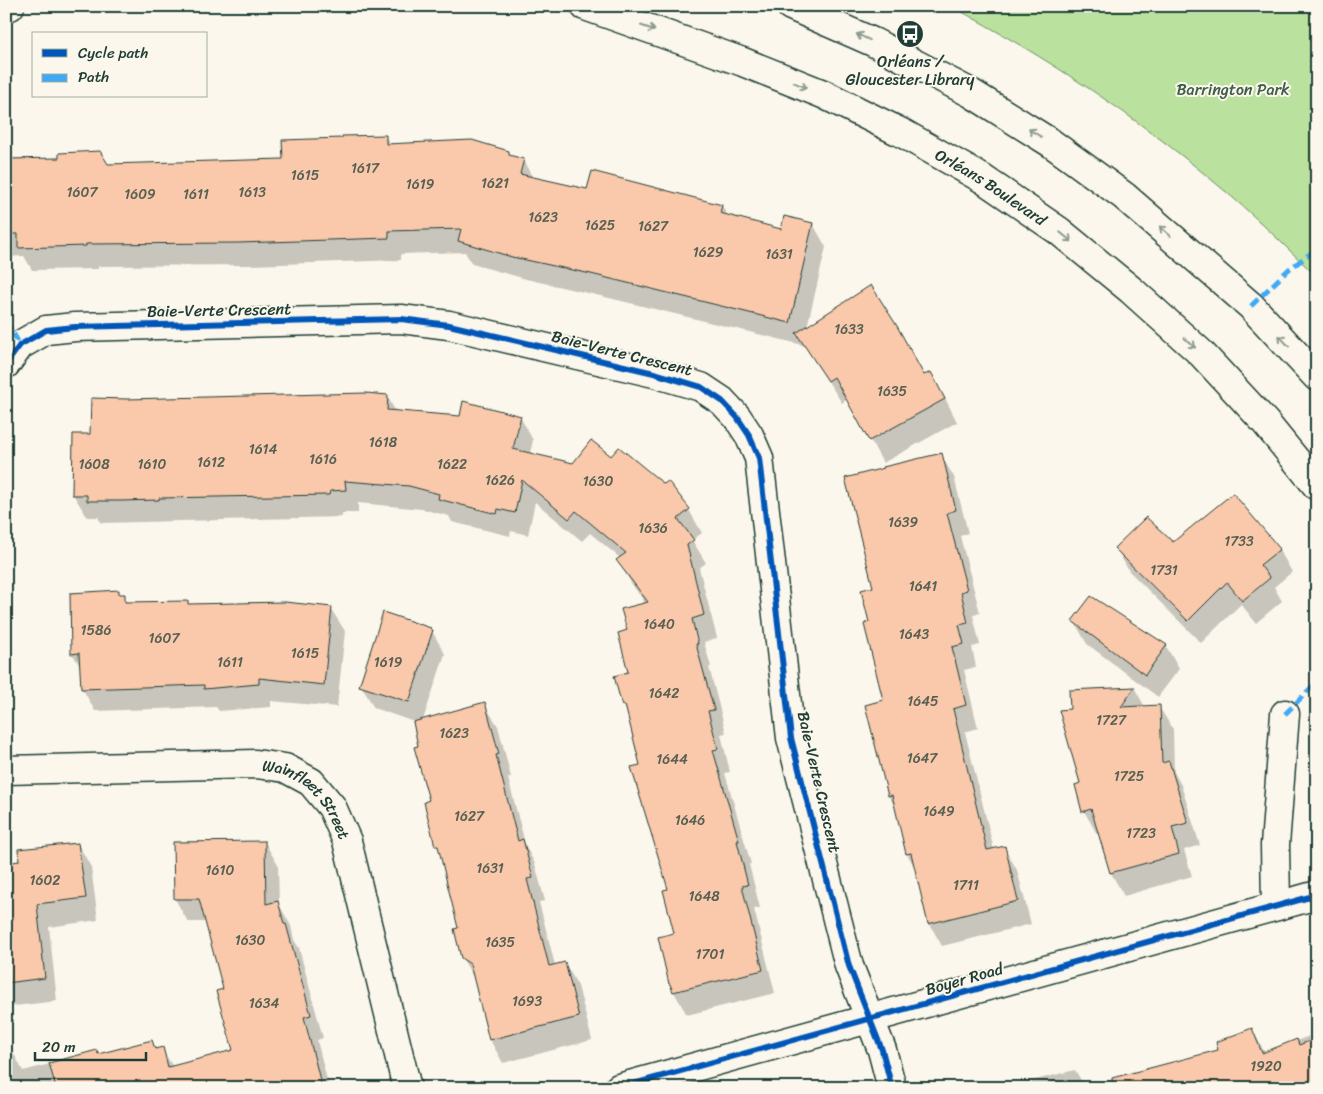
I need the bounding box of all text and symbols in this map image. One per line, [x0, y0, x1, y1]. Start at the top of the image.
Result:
bus stop icon: Orléans / Gloucester Library [895, 19, 925, 49]
one-way arrow [640, 24, 655, 33]
legend [32, 32, 208, 98]
one-way arrow [856, 32, 871, 42]
text: Cycle path [78, 40, 149, 66]
place label: Orléans / Gloucester Library [845, 47, 975, 94]
text: Path [78, 64, 109, 90]
park label: Barrington Park [1177, 75, 1290, 104]
one-way arrow [792, 81, 807, 90]
one-way arrow [1029, 128, 1043, 138]
street label: Orléans Boulevard [930, 140, 1054, 234]
house number: 1617 [351, 156, 380, 181]
house number: 1615 [291, 163, 320, 188]
house number: 1621 [481, 171, 509, 196]
house number: 1619 [406, 172, 435, 197]
house number: 1607 [67, 180, 98, 205]
house number: 1613 [238, 180, 266, 205]
house number: 1609 [124, 182, 156, 207]
house number: 1611 [183, 182, 209, 207]
house number: 1623 [528, 205, 558, 230]
house number: 1625 [585, 213, 616, 238]
house number: 1627 [638, 214, 669, 239]
one-way arrow [1158, 225, 1171, 237]
one-way arrow [1059, 232, 1072, 243]
house number: 1629 [693, 240, 724, 265]
house number: 1631 [765, 242, 793, 267]
street label: Baie-Verte Crescent [147, 294, 291, 326]
house number: 1633 [834, 317, 864, 342]
street label: Baie-Verte Crescent [548, 321, 696, 385]
one-way arrow [1278, 335, 1290, 348]
one-way arrow [1183, 337, 1196, 348]
house number: 1635 [877, 379, 908, 404]
house number: 1618 [369, 430, 398, 455]
house number: 1614 [249, 437, 278, 462]
house number: 1616 [309, 447, 337, 472]
house number: 1612 [197, 450, 225, 475]
house number: 1608 [78, 452, 110, 477]
house number: 1610 [138, 452, 167, 477]
house number: 1622 [437, 452, 467, 477]
house number: 1626 [485, 468, 515, 493]
house number: 1630 [583, 469, 613, 494]
house number: 1639 [888, 510, 919, 535]
house number: 1636 [638, 516, 668, 541]
house number: 1733 [1224, 529, 1254, 554]
house number: 1731 [1150, 558, 1178, 583]
house number: 1641 [909, 574, 937, 599]
house number: 1640 [643, 612, 675, 637]
house number: 1586 [81, 618, 112, 643]
house number: 1643 [899, 622, 930, 647]
house number: 1607 [149, 626, 180, 651]
house number: 1615 [291, 641, 320, 666]
house number: 1611 [217, 650, 243, 675]
house number: 1619 [374, 650, 403, 675]
house number: 1642 [649, 681, 679, 706]
house number: 1645 [907, 689, 939, 714]
street label: Baie-Verte Crescent [789, 708, 849, 856]
house number: 1727 [1096, 708, 1127, 733]
house number: 1623 [439, 721, 469, 746]
house number: 1647 [907, 746, 938, 771]
house number: 1644 [656, 747, 688, 772]
street label: Wainfleet Street [261, 751, 359, 844]
house number: 1725 [1114, 764, 1145, 789]
house number: 1649 [923, 799, 955, 824]
house number: 1627 [454, 804, 485, 829]
house number: 1646 [675, 808, 705, 833]
house number: 1723 [1126, 821, 1156, 846]
house number: 1631 [476, 856, 504, 881]
house number: 1610 [206, 858, 235, 883]
house number: 1602 [30, 868, 60, 893]
house number: 1711 [953, 873, 979, 898]
house number: 1648 [688, 884, 720, 909]
house number: 1630 [235, 928, 265, 953]
house number: 1635 [485, 930, 516, 955]
house number: 1701 [696, 942, 724, 967]
street label: Boyer Road [922, 954, 1008, 1004]
house number: 1693 [512, 989, 542, 1014]
house number: 1634 [249, 991, 279, 1016]
scale bar [35, 1029, 146, 1061]
text: 20 m [42, 1034, 76, 1060]
house number: 1920 [1250, 1054, 1282, 1079]

